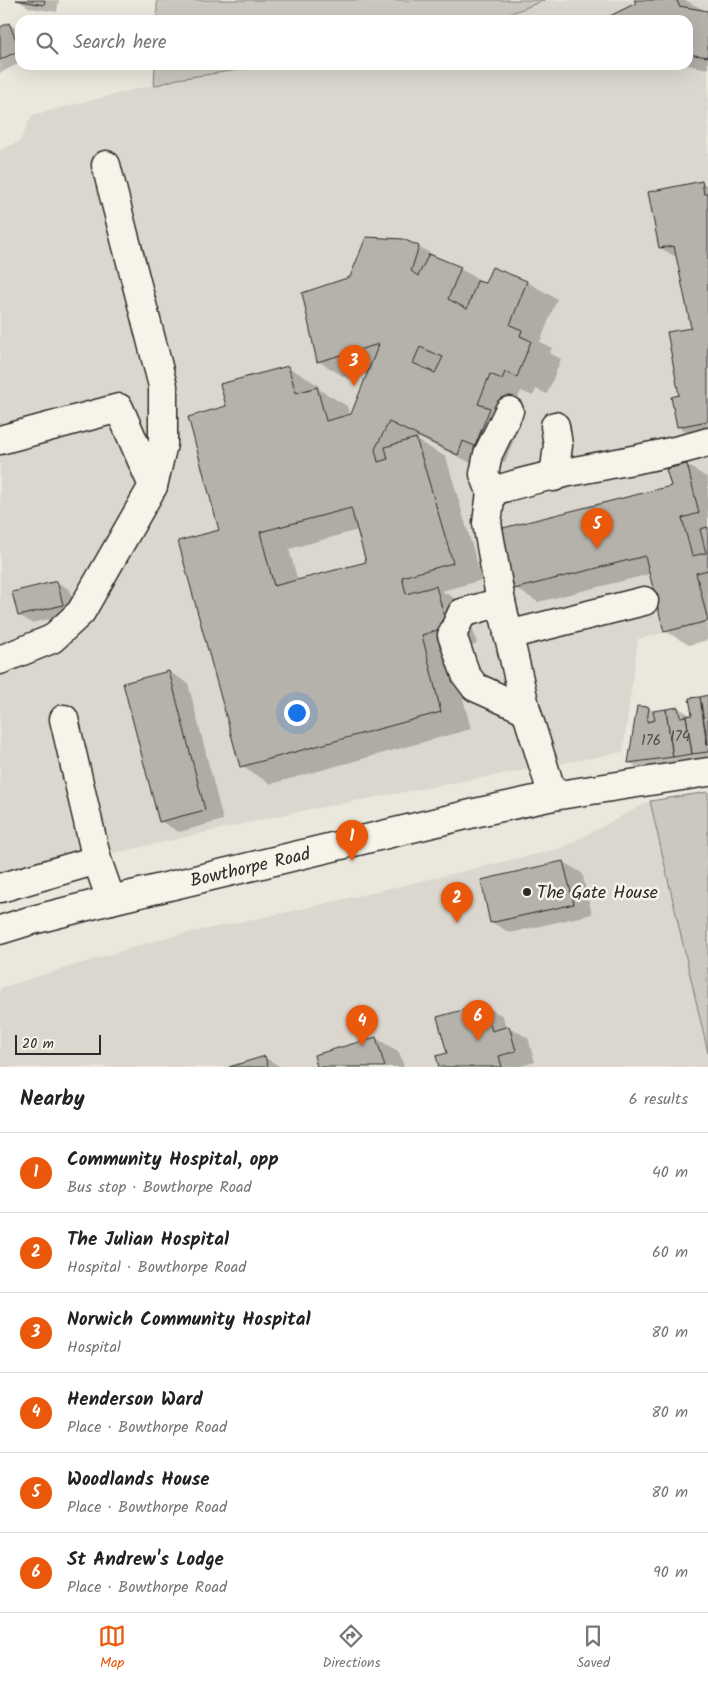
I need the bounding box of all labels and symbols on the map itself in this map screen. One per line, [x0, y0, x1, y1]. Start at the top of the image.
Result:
pin: 3 [338, 345, 370, 386]
pin: 5 [581, 508, 613, 549]
your location [284, 700, 310, 726]
house number: 174 [670, 725, 690, 749]
house number: 176 [641, 729, 661, 753]
pin: 1 [336, 820, 368, 861]
street label: Bowthorpe Road [187, 840, 314, 896]
place label: The Gate House [537, 879, 658, 908]
pin: 2 [441, 882, 473, 923]
marker: The Gate House [521, 886, 533, 898]
pin: 6 [462, 1000, 494, 1041]
pin: 4 [346, 1005, 378, 1046]
scale bar [15, 1032, 101, 1055]

